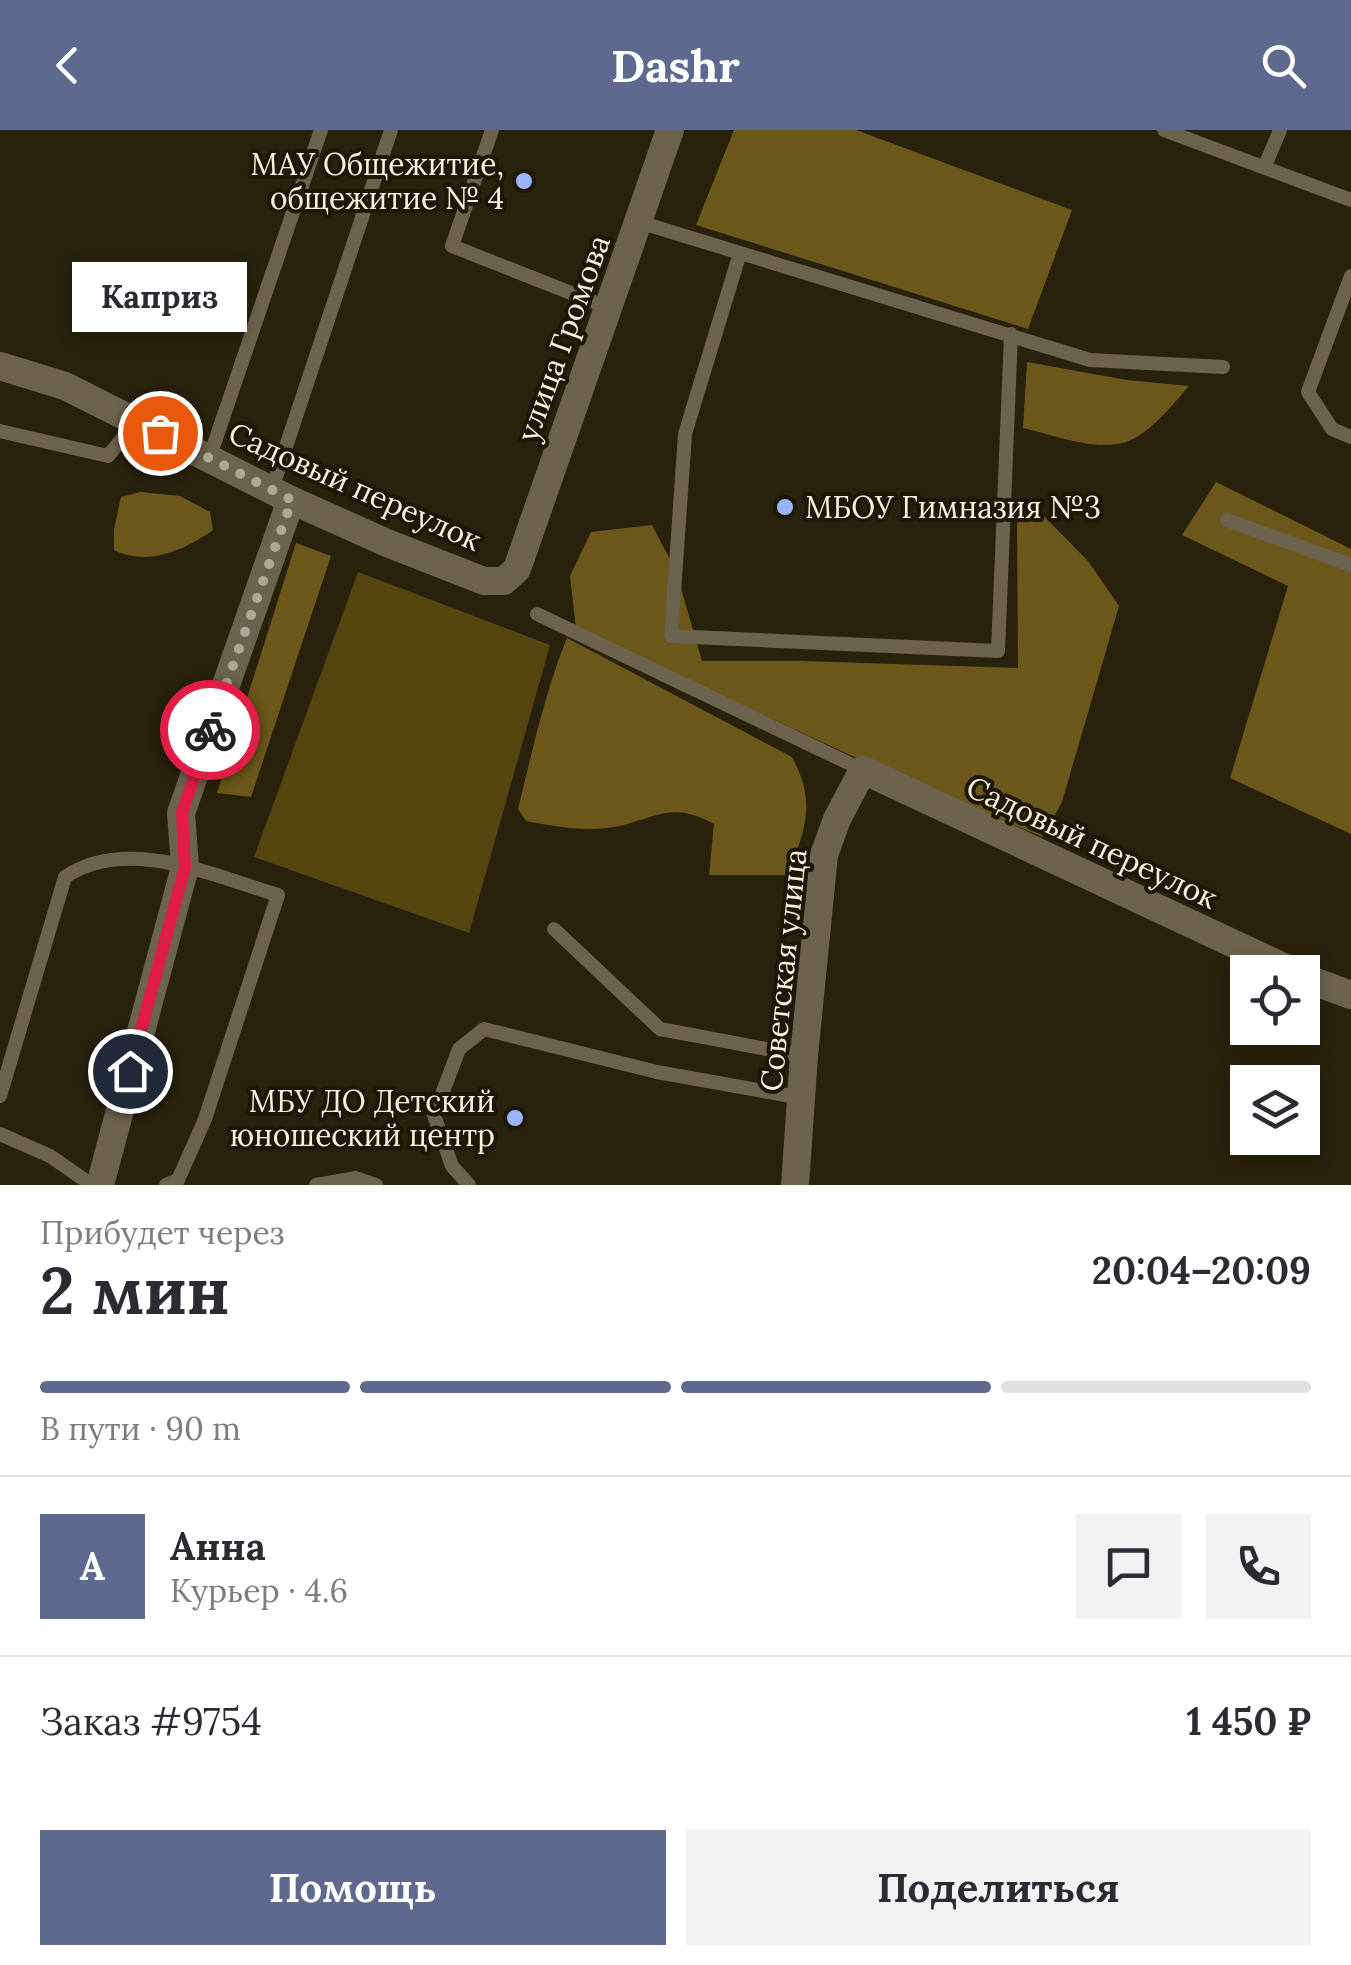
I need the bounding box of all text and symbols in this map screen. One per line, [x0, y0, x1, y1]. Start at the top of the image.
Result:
text: Dashr [611, 37, 740, 94]
icon: back [40, 38, 95, 93]
icon: search [1256, 38, 1311, 93]
place label: МАУ Общежитие, общежитие № 4 [250, 145, 504, 217]
marker: МАУ Общежитие, общежитие № 4 [513, 170, 535, 192]
street label: улица Громова [508, 230, 619, 447]
callout: Каприз [72, 263, 248, 333]
text: Каприз [101, 276, 218, 317]
pin [118, 391, 203, 476]
icon: bag [133, 406, 188, 461]
street label: Садовый переулок [222, 413, 487, 560]
place label: МБОУ Гимназия №3 [805, 488, 1101, 526]
marker: МБОУ Гимназия №3 [774, 496, 796, 518]
courier [160, 680, 260, 780]
icon: bike [183, 703, 238, 758]
street label: Садовый переулок [960, 767, 1223, 918]
street label: Советская улица [751, 847, 816, 1093]
map controls [1230, 955, 1320, 1155]
button: locate [1230, 955, 1320, 1045]
pin [88, 1029, 173, 1114]
icon: home [103, 1044, 158, 1099]
button: layers [1230, 1065, 1320, 1155]
place label: МБУ ДО Детский юношеский центр [230, 1082, 495, 1154]
marker: МБУ ДО Детский юношеский центр [504, 1107, 526, 1129]
text: Прибудет через [40, 1212, 284, 1253]
text: 20:04–20:09 [1092, 1246, 1311, 1294]
text: 2 мин [40, 1249, 230, 1332]
text: В пути · 90 m [40, 1408, 241, 1449]
button: chat [1076, 1514, 1181, 1619]
button: phone [1206, 1514, 1311, 1619]
text: Анна [170, 1522, 266, 1570]
text: А [80, 1542, 105, 1590]
text: Курьер · 4.6 [170, 1570, 348, 1611]
text: Заказ #9754 [40, 1697, 262, 1745]
text: 1 450 ₽ [1187, 1697, 1311, 1745]
button: Помощь [40, 1830, 666, 1945]
button: Поделиться [686, 1830, 1311, 1945]

